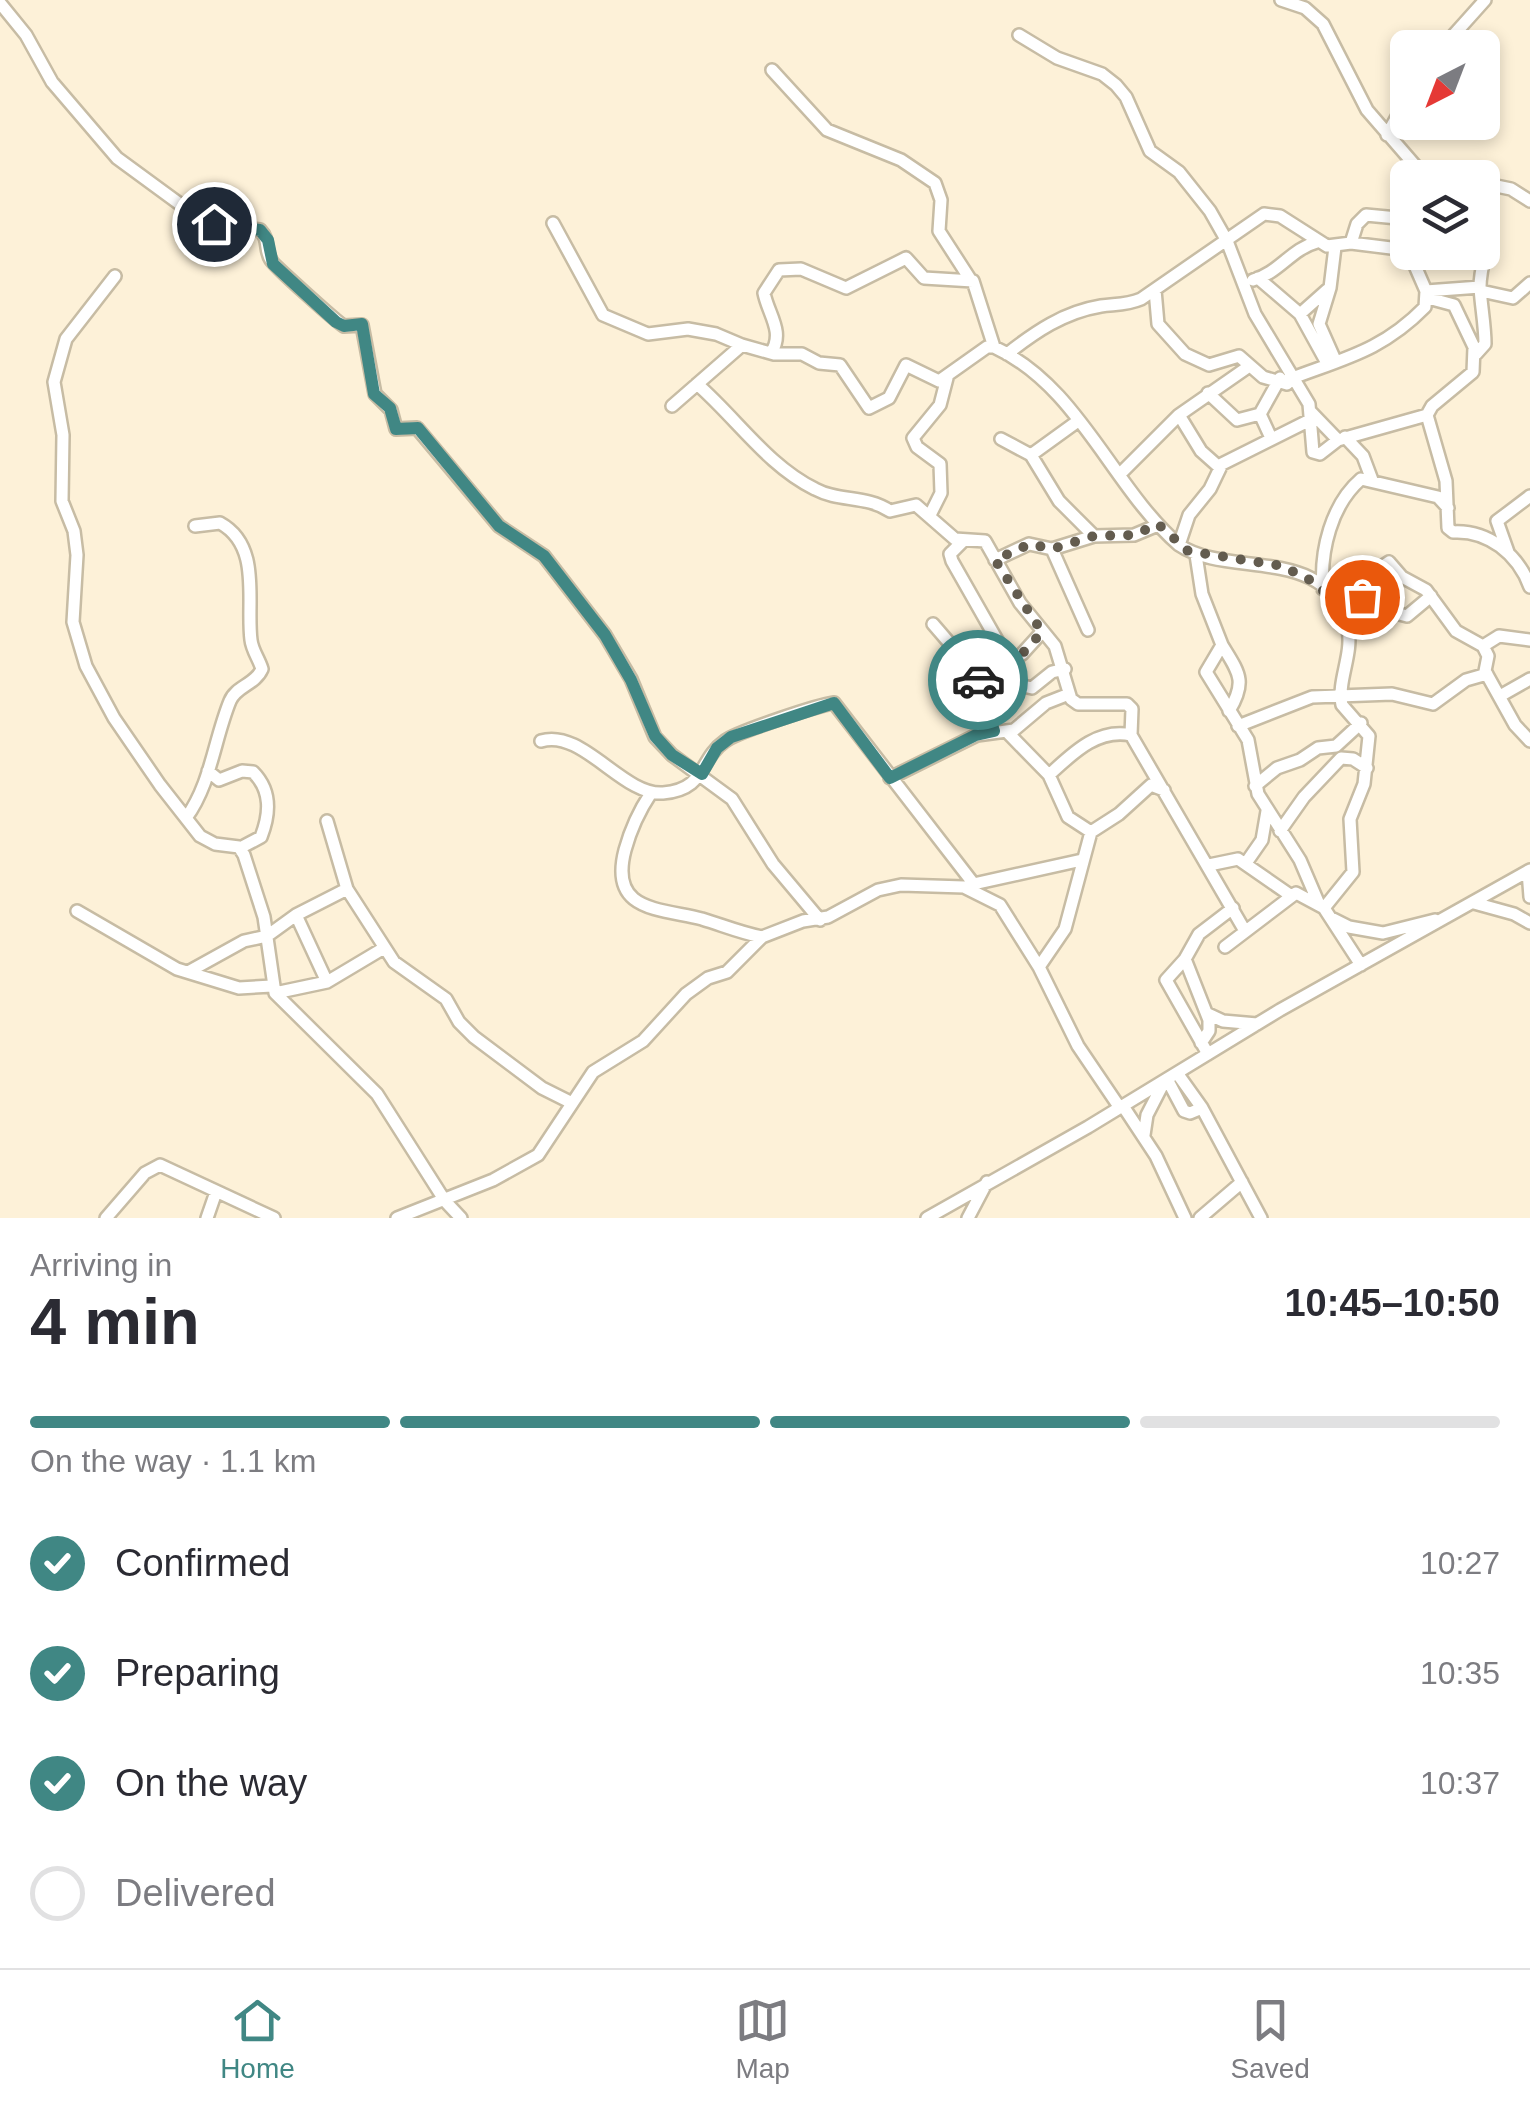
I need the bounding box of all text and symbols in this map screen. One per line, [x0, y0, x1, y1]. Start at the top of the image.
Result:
north arrow [1390, 30, 1500, 140]
map controls [1390, 30, 1500, 270]
button: layers [1390, 160, 1500, 270]
pin [172, 182, 257, 267]
icon: home [187, 197, 242, 252]
pin [1320, 555, 1405, 640]
icon: bag [1335, 570, 1390, 625]
courier [928, 630, 1028, 730]
icon: car [951, 653, 1006, 708]
text: Arriving in [30, 1247, 172, 1283]
text: 10:45–10:50 [1284, 1282, 1500, 1324]
text: 4 min [30, 1285, 200, 1358]
text: On the way · 1.1 km [30, 1443, 316, 1479]
icon: check [30, 1536, 85, 1591]
text: Confirmed [115, 1542, 290, 1584]
text: 10:27 [1420, 1545, 1500, 1581]
icon: check [30, 1646, 85, 1701]
text: Preparing [115, 1652, 280, 1694]
text: 10:35 [1420, 1655, 1500, 1691]
icon: check [30, 1756, 85, 1811]
text: On the way [115, 1762, 307, 1804]
text: 10:37 [1420, 1765, 1500, 1801]
text: Delivered [115, 1872, 276, 1914]
tab: Home [220, 1993, 295, 2085]
tab: Map [735, 1993, 790, 2085]
tab: Saved [1230, 1993, 1310, 2085]

